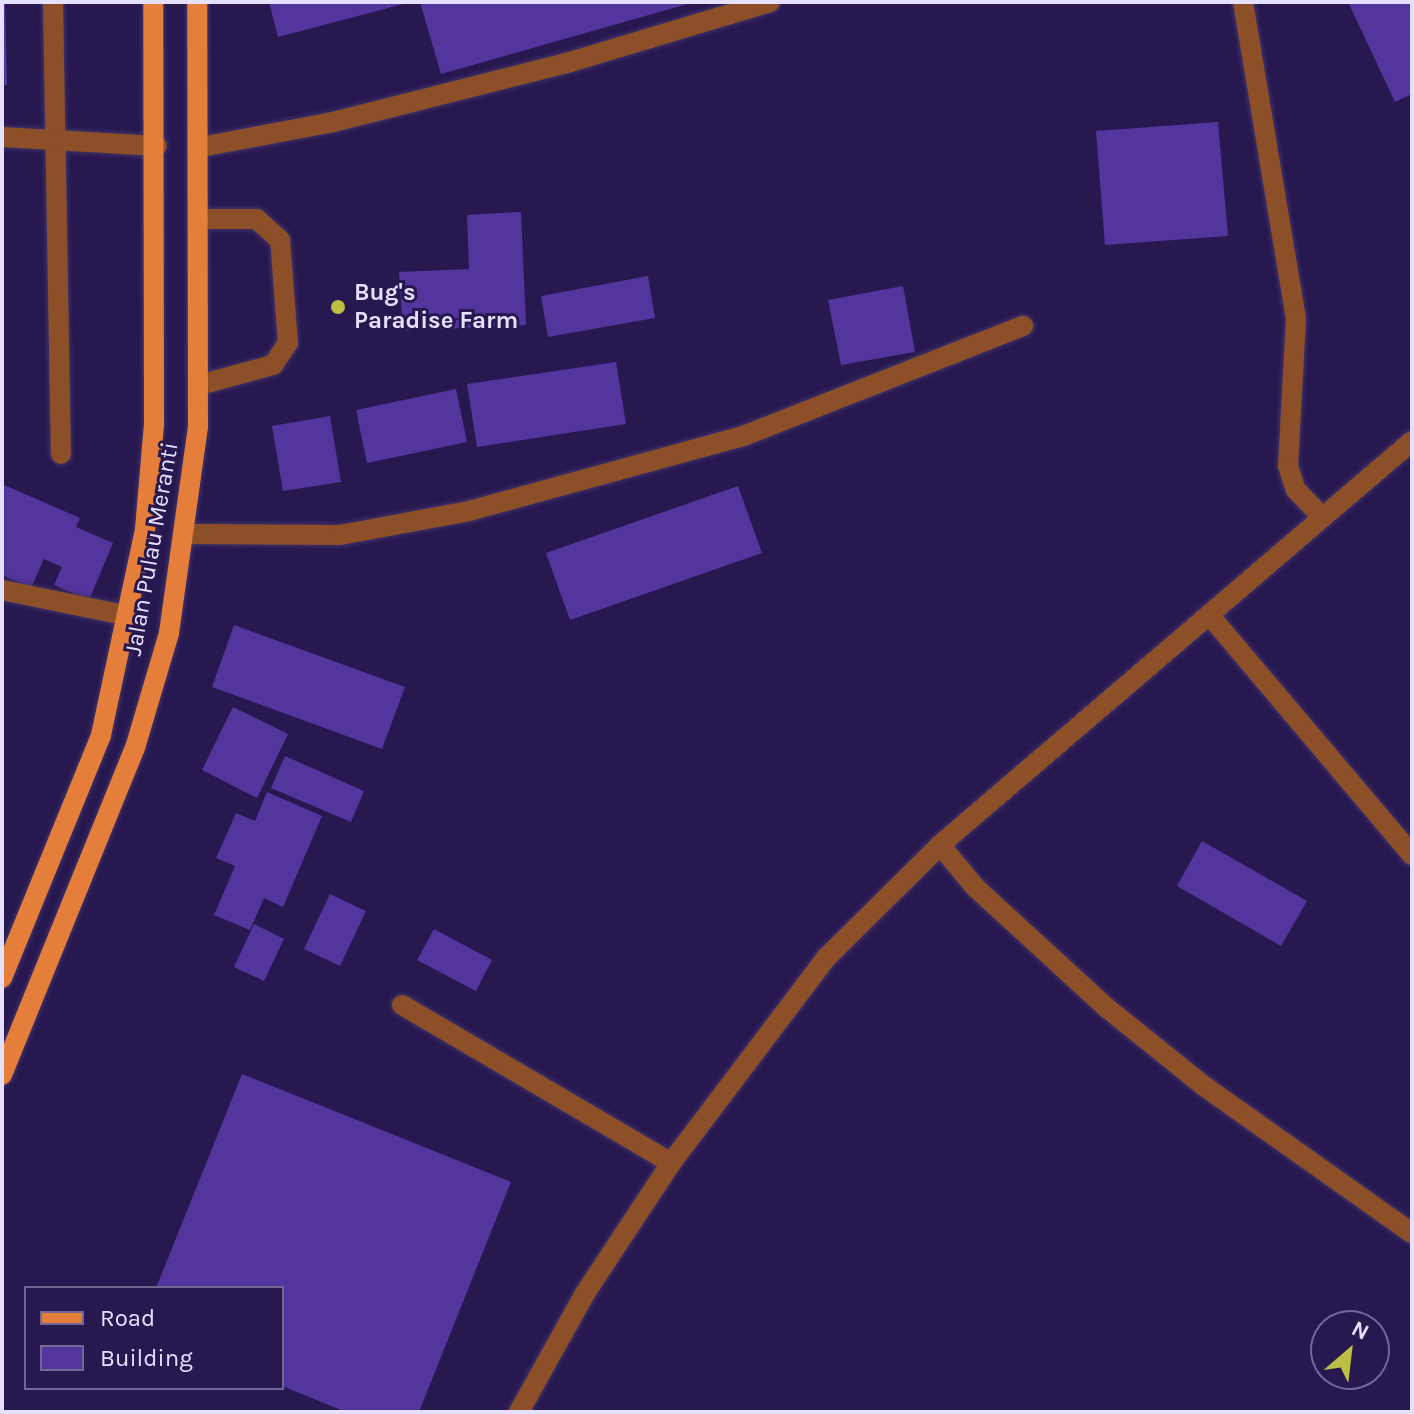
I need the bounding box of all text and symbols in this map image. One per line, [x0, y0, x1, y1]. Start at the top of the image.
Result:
place label: Bug's Paradise Farm [354, 279, 518, 335]
marker: Bug's Paradise Farm [329, 298, 347, 316]
street label: Jalan Pulau Meranti [119, 440, 185, 658]
legend [24, 1286, 284, 1390]
text: Road [100, 1304, 155, 1332]
north arrow [1310, 1310, 1390, 1390]
text: N [1347, 1315, 1373, 1346]
text: Building [100, 1344, 193, 1372]

